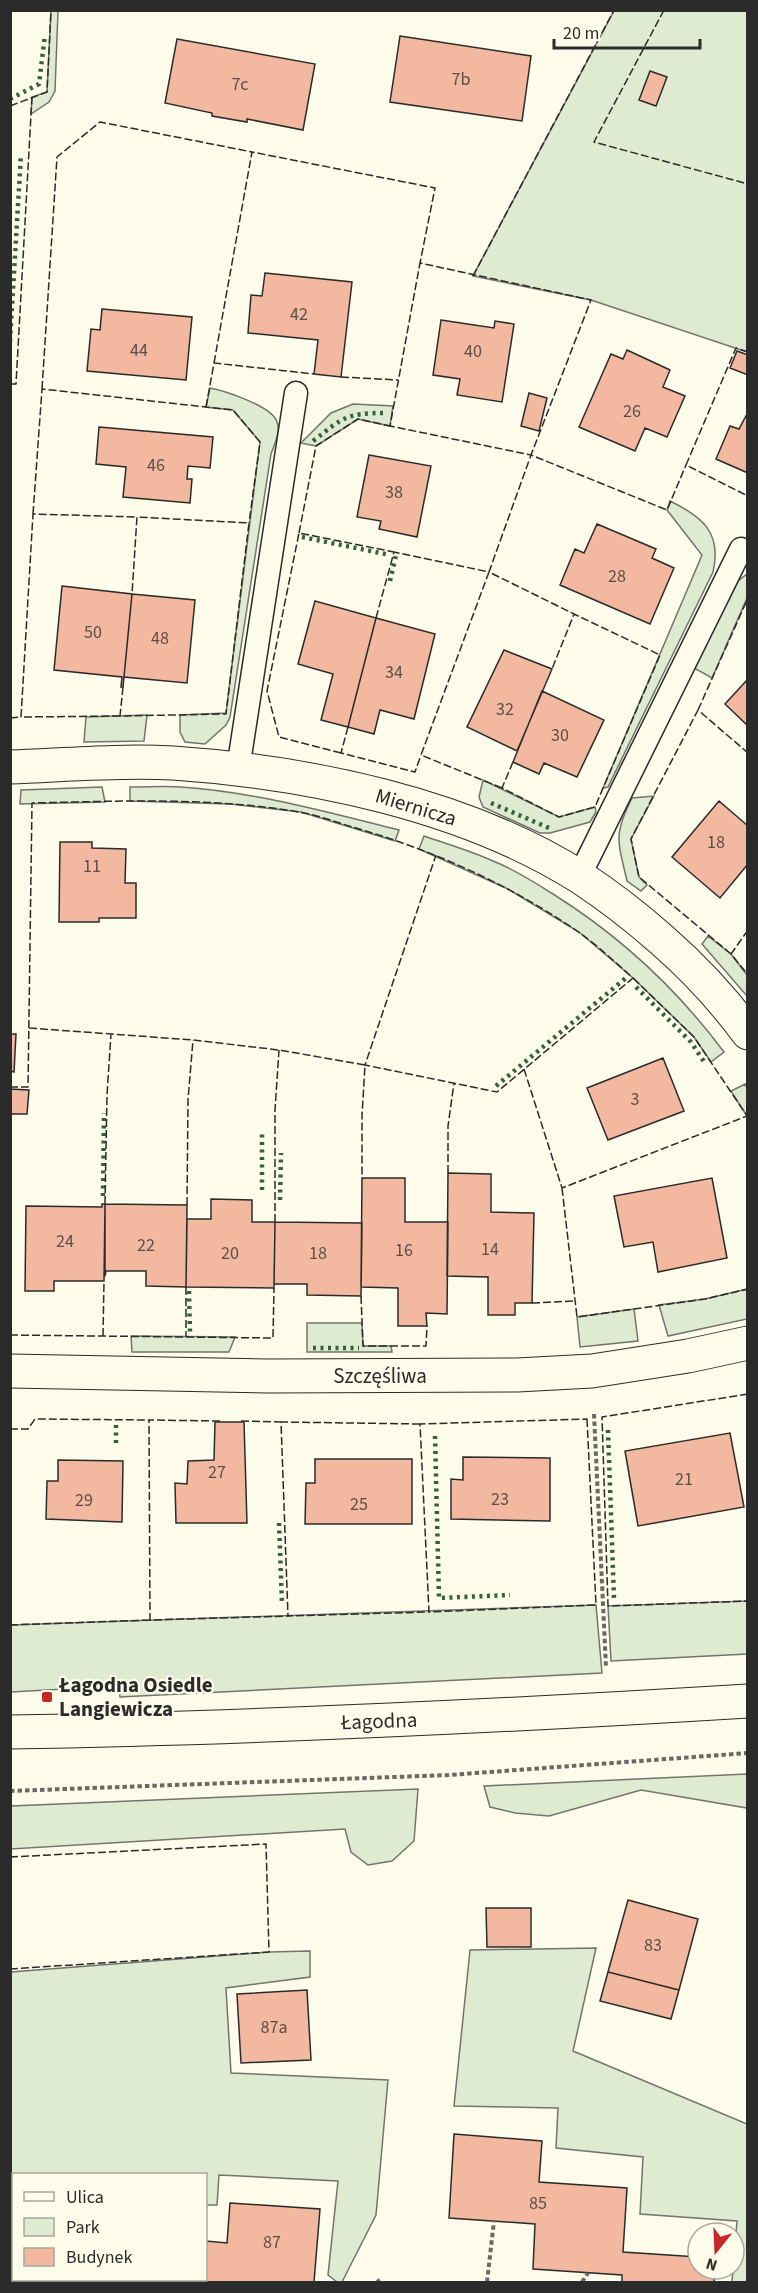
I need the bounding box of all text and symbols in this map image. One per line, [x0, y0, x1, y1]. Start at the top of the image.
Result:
scale bar [554, 12, 700, 50]
text: 20 m [563, 21, 599, 46]
house number: 7b [452, 67, 470, 92]
house number: 7c [231, 72, 249, 97]
house number: 42 [290, 302, 308, 327]
house number: 44 [130, 338, 148, 363]
house number: 40 [464, 339, 482, 364]
house number: 26 [623, 399, 641, 424]
house number: 46 [147, 453, 165, 478]
house number: 38 [385, 480, 403, 505]
house number: 28 [608, 564, 626, 589]
house number: 50 [84, 620, 102, 645]
house number: 48 [151, 626, 169, 651]
house number: 34 [385, 660, 403, 685]
house number: 32 [496, 697, 514, 722]
house number: 30 [551, 723, 569, 748]
street label: Miernicza [372, 780, 460, 834]
house number: 18 [707, 830, 725, 855]
house number: 11 [83, 854, 101, 879]
house number: 3 [631, 1087, 640, 1112]
house number: 24 [56, 1229, 74, 1254]
house number: 22 [137, 1233, 155, 1258]
house number: 14 [481, 1237, 499, 1262]
house number: 16 [395, 1238, 413, 1263]
house number: 20 [221, 1241, 239, 1266]
house number: 18 [309, 1241, 327, 1266]
street label: Szczęśliwa [333, 1361, 427, 1391]
house number: 27 [208, 1460, 226, 1485]
house number: 21 [675, 1467, 693, 1492]
house number: 23 [491, 1487, 509, 1512]
house number: 29 [75, 1488, 93, 1513]
house number: 25 [350, 1492, 368, 1517]
place label: Łagodna Osiedle Langiewicza [58, 1670, 213, 1724]
marker: Łagodna Osiedle Langiewicza [40, 1690, 54, 1704]
street label: Łagodna [339, 1705, 418, 1737]
house number: 83 [644, 1933, 662, 1958]
house number: 87a [261, 2015, 287, 2040]
legend [12, 2173, 207, 2281]
text: Ulica [66, 2185, 104, 2210]
house number: 85 [529, 2191, 547, 2216]
text: Park [66, 2215, 100, 2240]
north arrow [686, 2221, 746, 2281]
house number: 87 [263, 2230, 281, 2255]
text: Budynek [66, 2245, 133, 2270]
text: N [703, 2252, 720, 2276]

